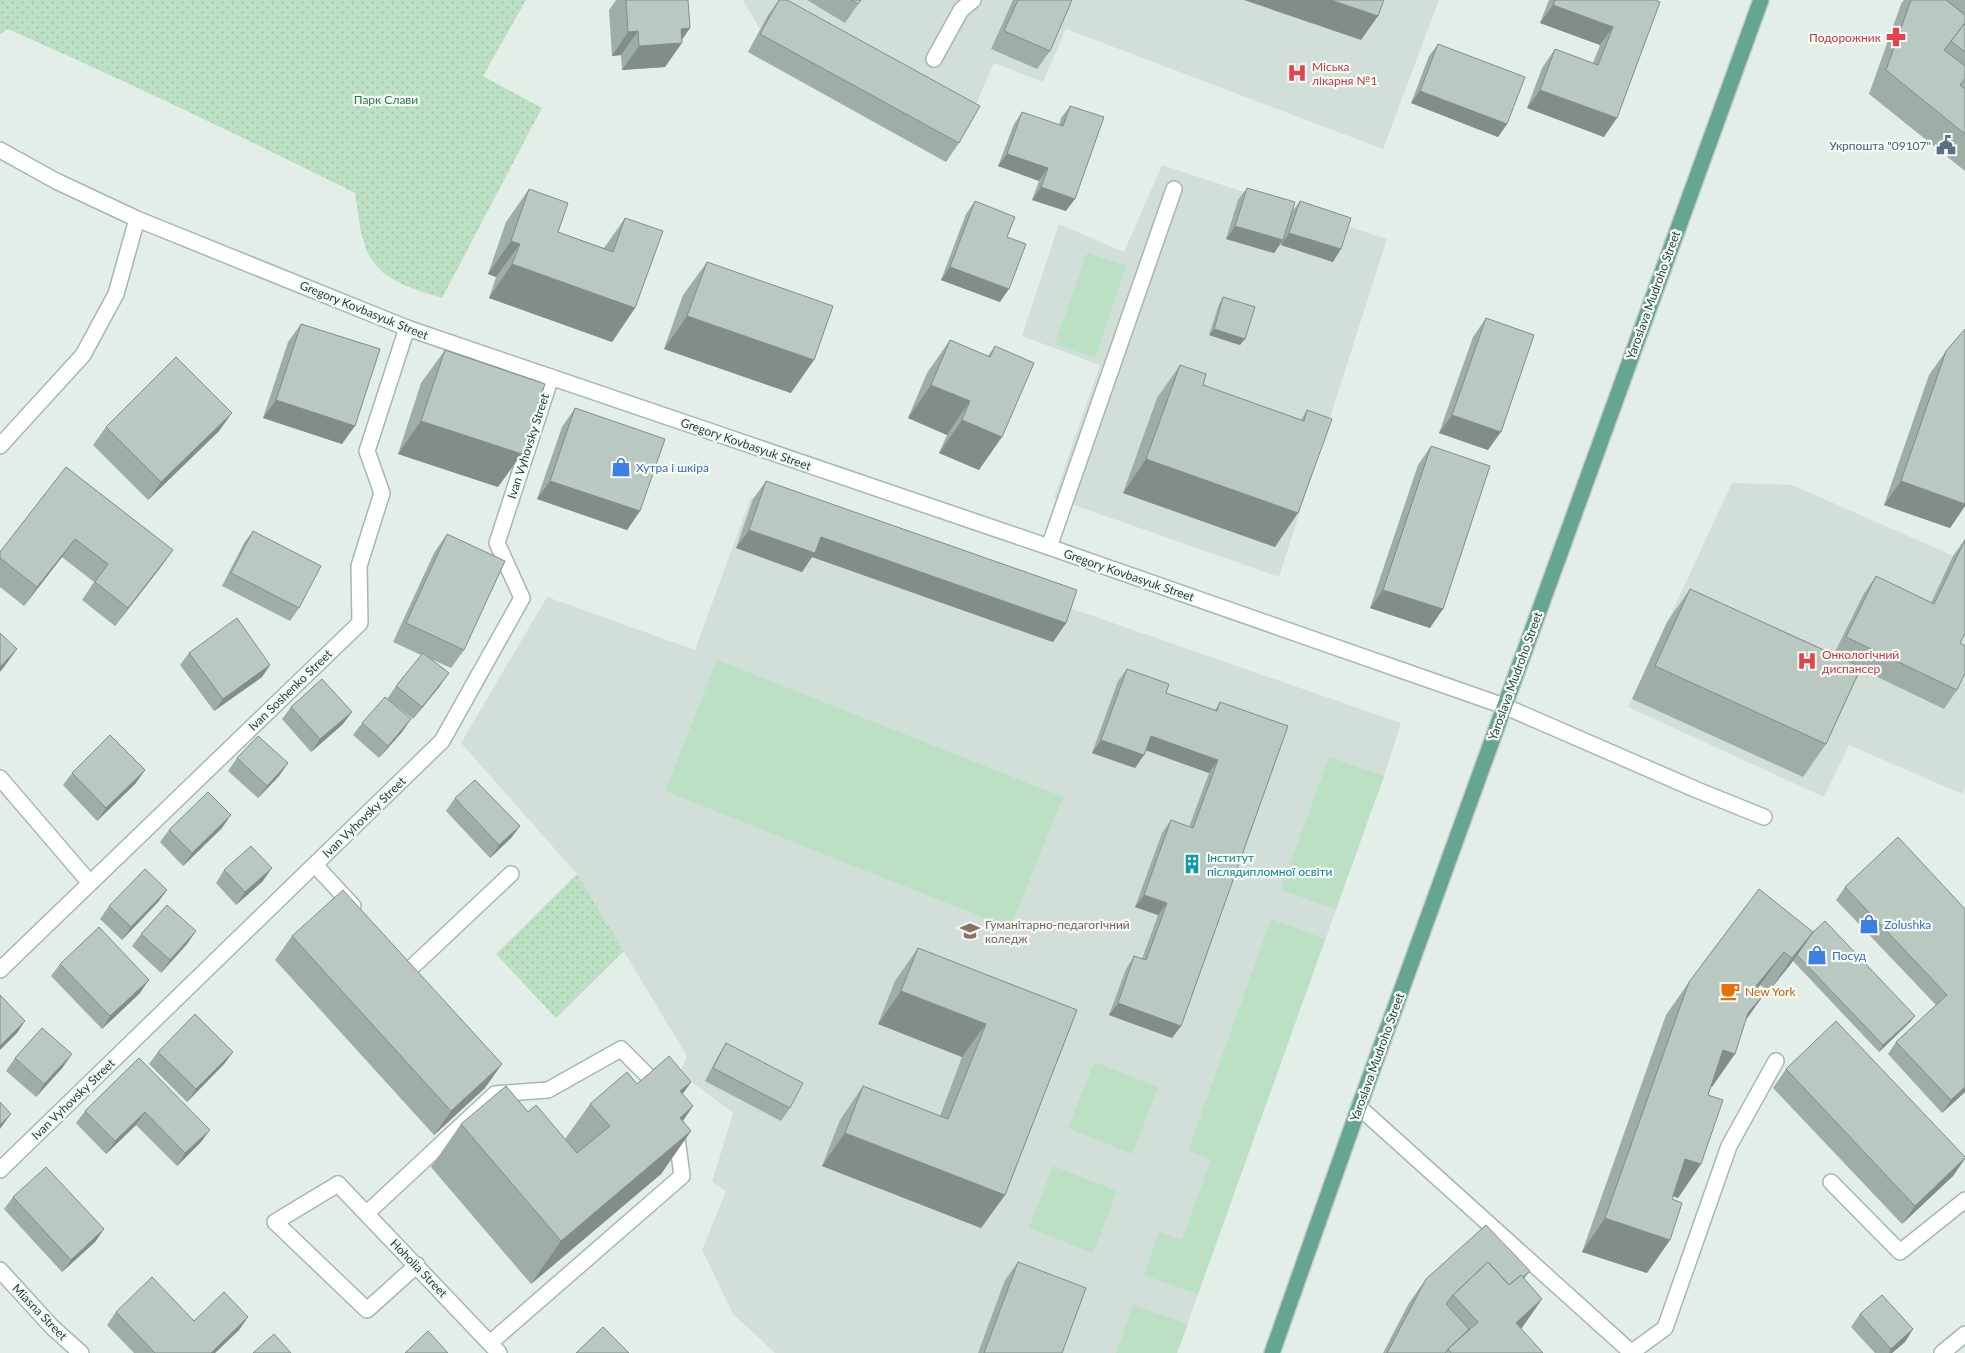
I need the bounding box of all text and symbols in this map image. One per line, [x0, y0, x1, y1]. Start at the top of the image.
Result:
pharmacy icon: Подорожник [1885, 26, 1907, 48]
place label: Подорожник [1809, 30, 1882, 45]
place label: Міська лікарня №1 [1312, 59, 1377, 88]
hospital icon: Міська лікарня №1 [1286, 62, 1308, 84]
park label: Парк Слави [354, 92, 418, 107]
public building icon: Укрпошта "09107" [1935, 134, 1957, 156]
place label: Укрпошта "09107" [1829, 138, 1931, 153]
street label: Yaroslava Mudroho Street [1623, 228, 1683, 361]
street label: Gregory Kovbasyuk Street [298, 277, 431, 343]
street label: Ivan Vyhovsky Street [504, 391, 552, 501]
street label: Gregory Kovbasyuk Street [679, 415, 814, 474]
shop icon: Хутра і шкіра [610, 456, 632, 478]
place label: Хутра і шкіра [636, 460, 709, 475]
street label: Gregory Kovbasyuk Street [1062, 546, 1197, 605]
street label: Yaroslava Mudroho Street [1485, 609, 1545, 742]
street label: Ivan Soshenko Street [245, 646, 335, 734]
place label: Онкологічний диспансер [1822, 647, 1899, 676]
hospital icon: Онкологічний диспансер [1796, 650, 1818, 672]
street label: Ivan Vyhovsky Street [319, 773, 409, 861]
place label: Інститут післядипломної освіти [1207, 850, 1333, 879]
building icon: Інститут післядипломної освіти [1181, 853, 1203, 875]
shop icon: Zolushka [1858, 913, 1880, 935]
place label: Гуманітарно-педагогічний коледж [985, 917, 1130, 946]
place label: Zolushka [1884, 917, 1931, 932]
school or university icon: Гуманітарно-педагогічний коледж [959, 920, 981, 942]
shop icon: Посуд [1806, 944, 1828, 966]
place label: Посуд [1832, 948, 1867, 963]
cafe icon: New York [1719, 980, 1741, 1002]
place label: New York [1745, 984, 1796, 999]
street label: Yaroslava Mudroho Street [1347, 990, 1407, 1123]
street label: Ivan Vyhovsky Street [28, 1055, 118, 1143]
street label: Hoholia Street [387, 1236, 451, 1301]
street label: Miasna Street [9, 1281, 71, 1344]

